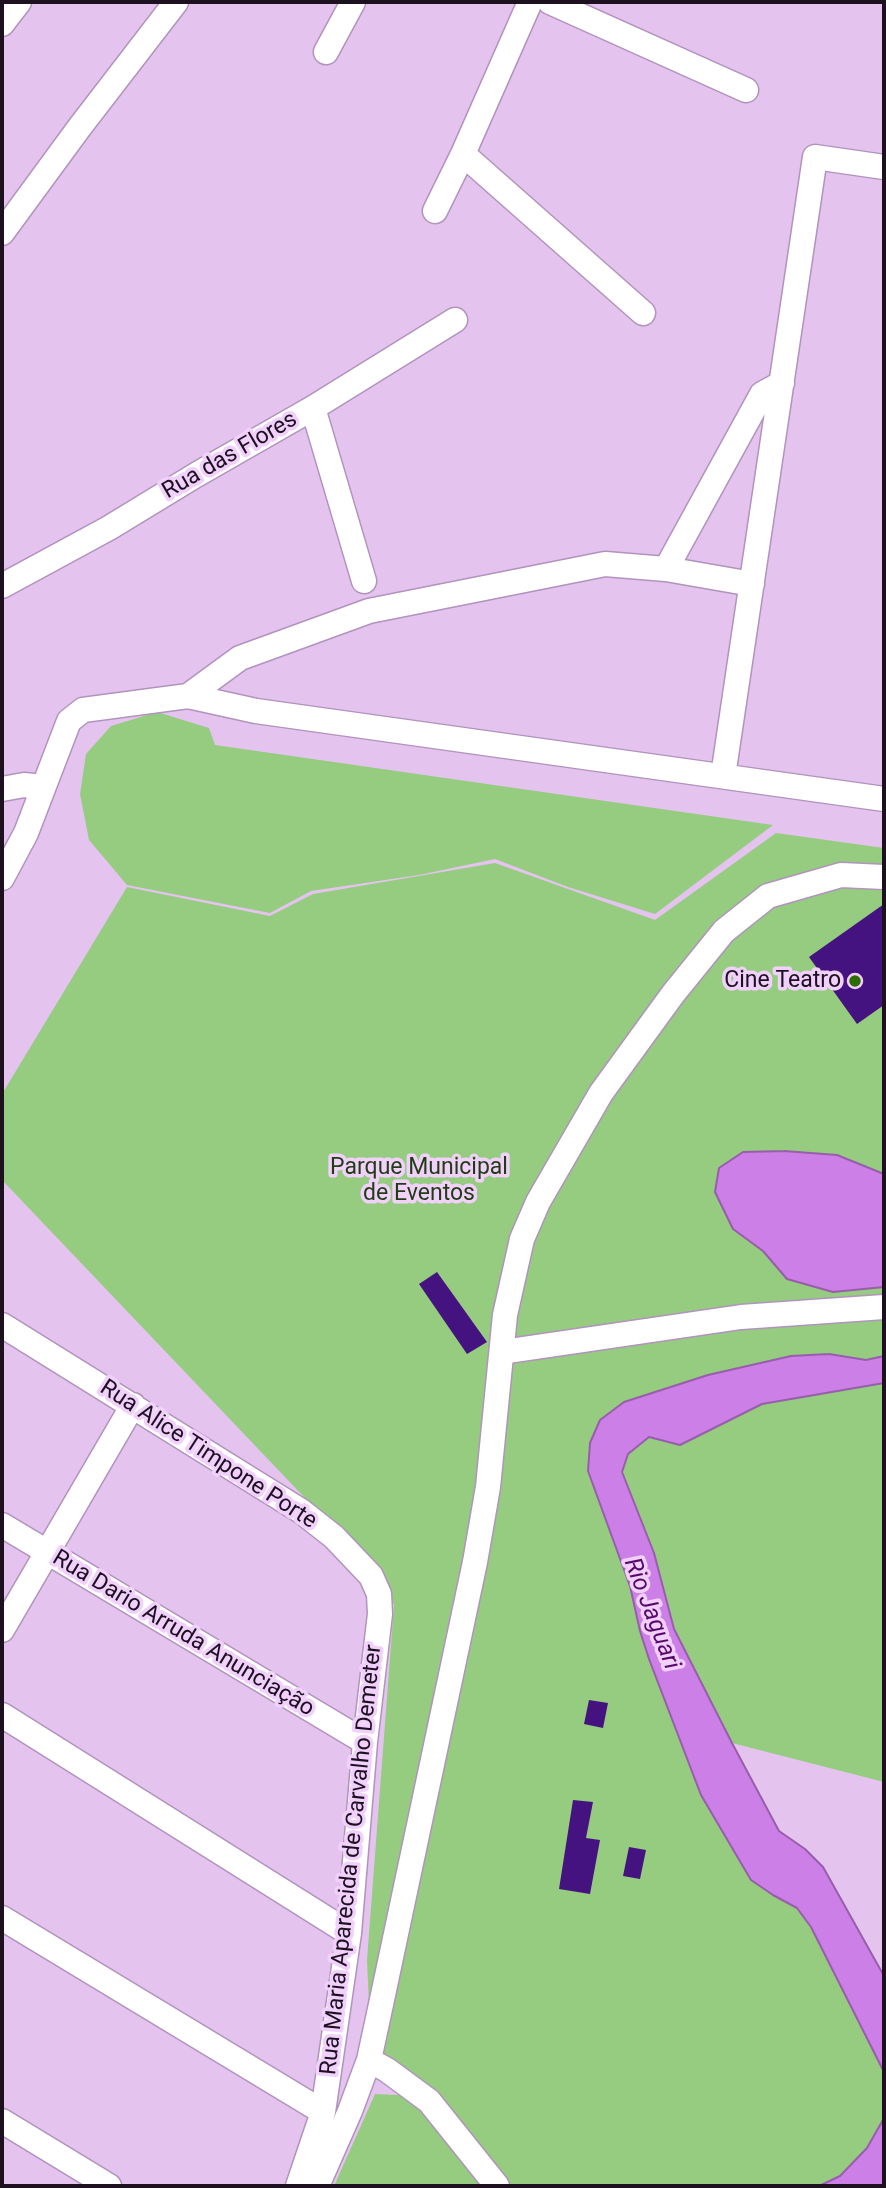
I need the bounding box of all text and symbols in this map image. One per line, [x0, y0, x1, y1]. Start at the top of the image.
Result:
street label: Rua das Flores [158, 406, 302, 506]
place label: Cine Teatro [724, 967, 841, 995]
marker: Cine Teatro [847, 973, 863, 989]
park label: Parque Municipal de Eventos [330, 1154, 508, 1208]
street label: Rua Alice Timpone Porte [94, 1375, 322, 1535]
street label: Rua Dario Arruda Anunciação [47, 1545, 319, 1723]
water label: Rio Jaguari [617, 1554, 685, 1674]
street label: Rua Maria Aparecida de Carvalho Demeter [316, 1644, 388, 2076]

